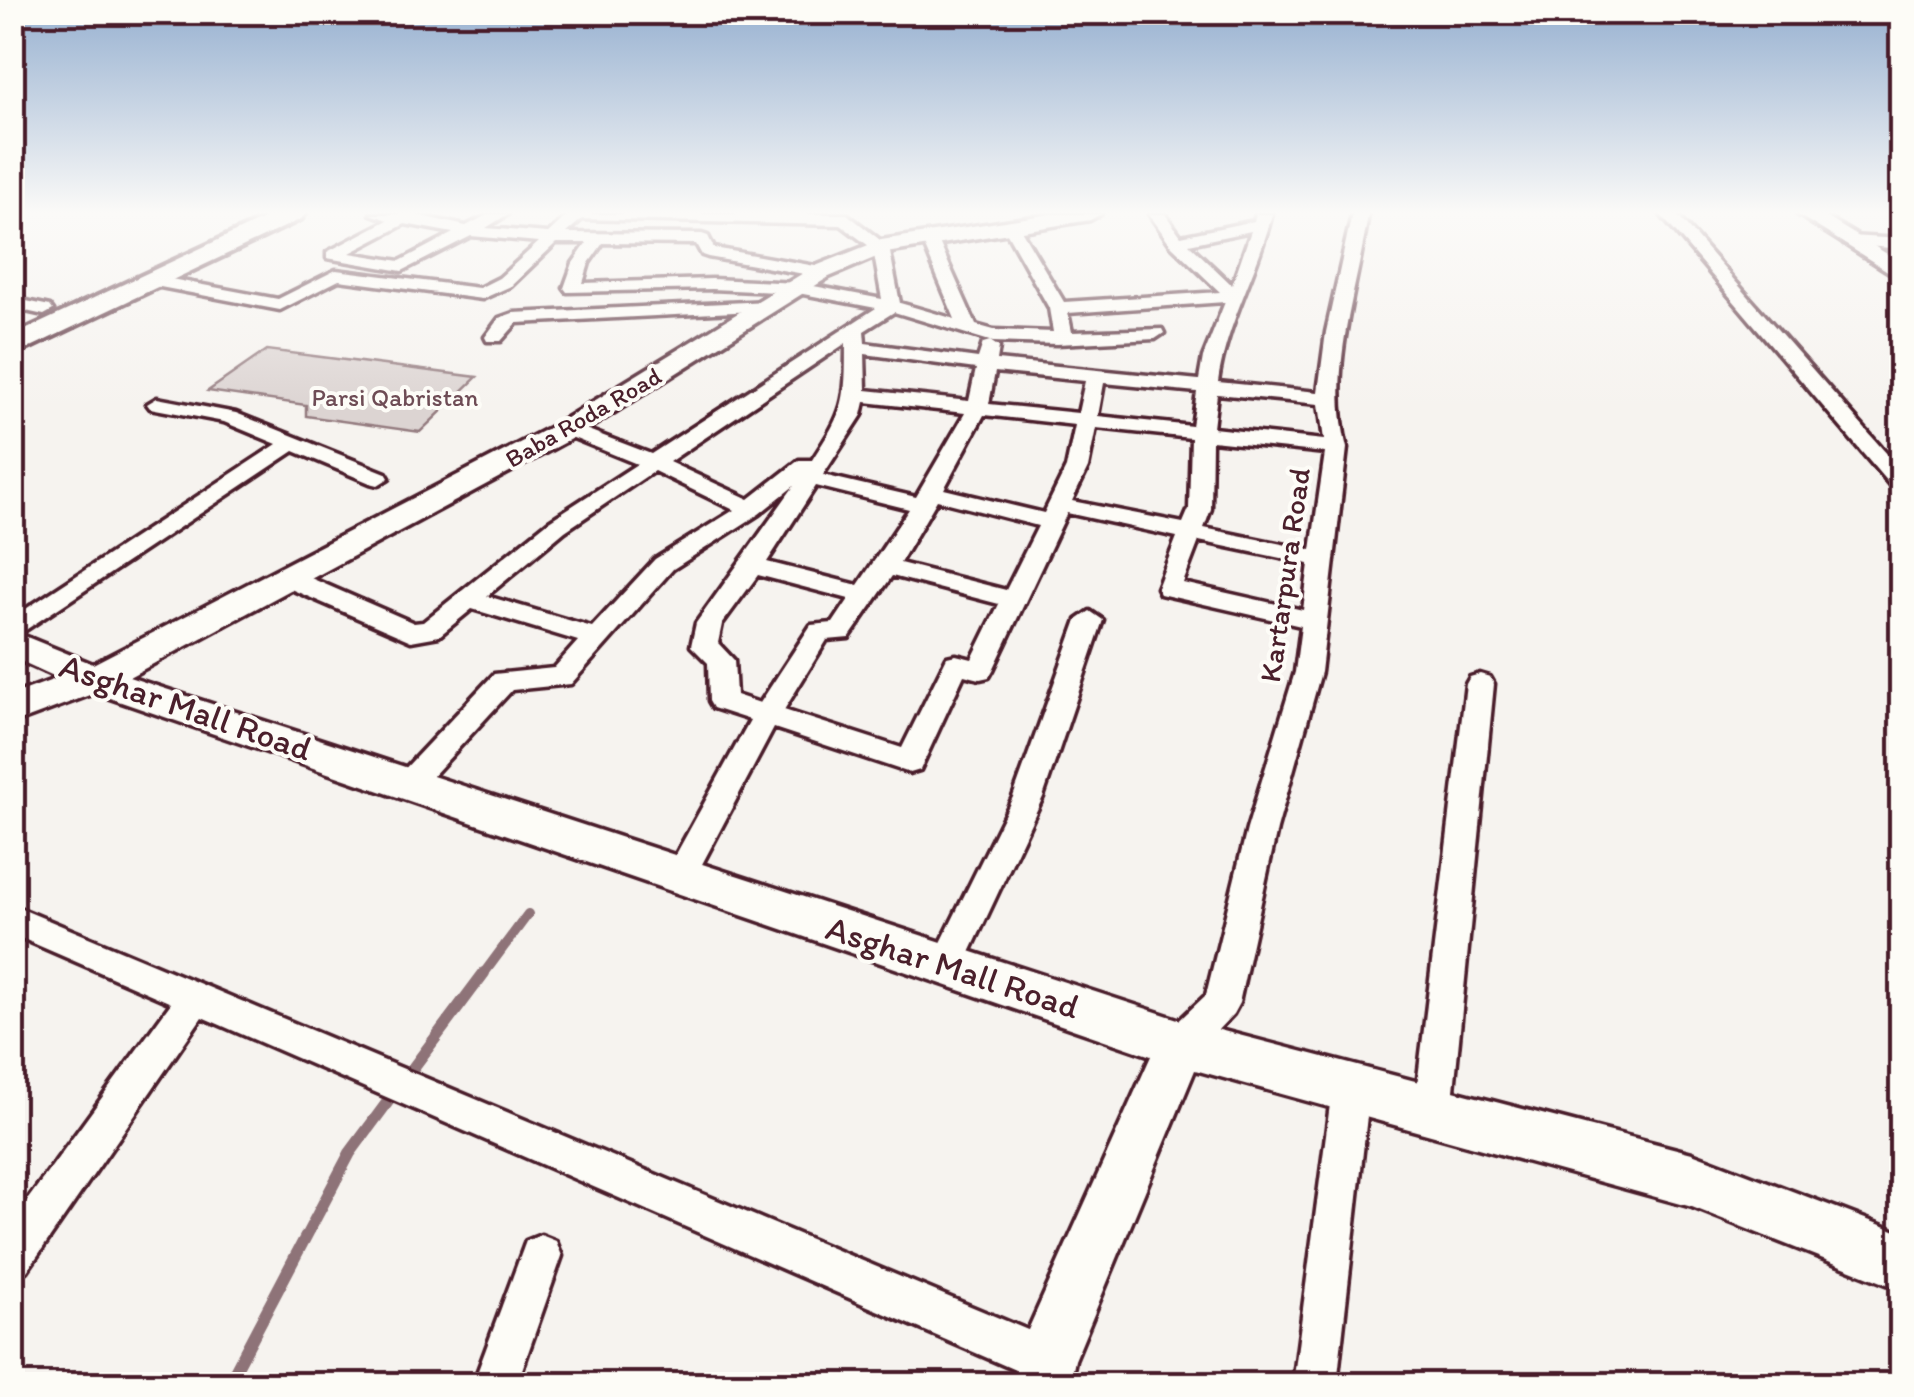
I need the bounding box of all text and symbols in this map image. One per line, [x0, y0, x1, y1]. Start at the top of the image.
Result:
street label: Baba Roda Road [500, 360, 667, 474]
park label: Parsi Qabristan [311, 382, 479, 412]
street label: Kartarpura Road [1251, 465, 1318, 685]
street label: Asghar Mall Road [54, 644, 318, 770]
street label: Asghar Mall Road [821, 906, 1085, 1028]

